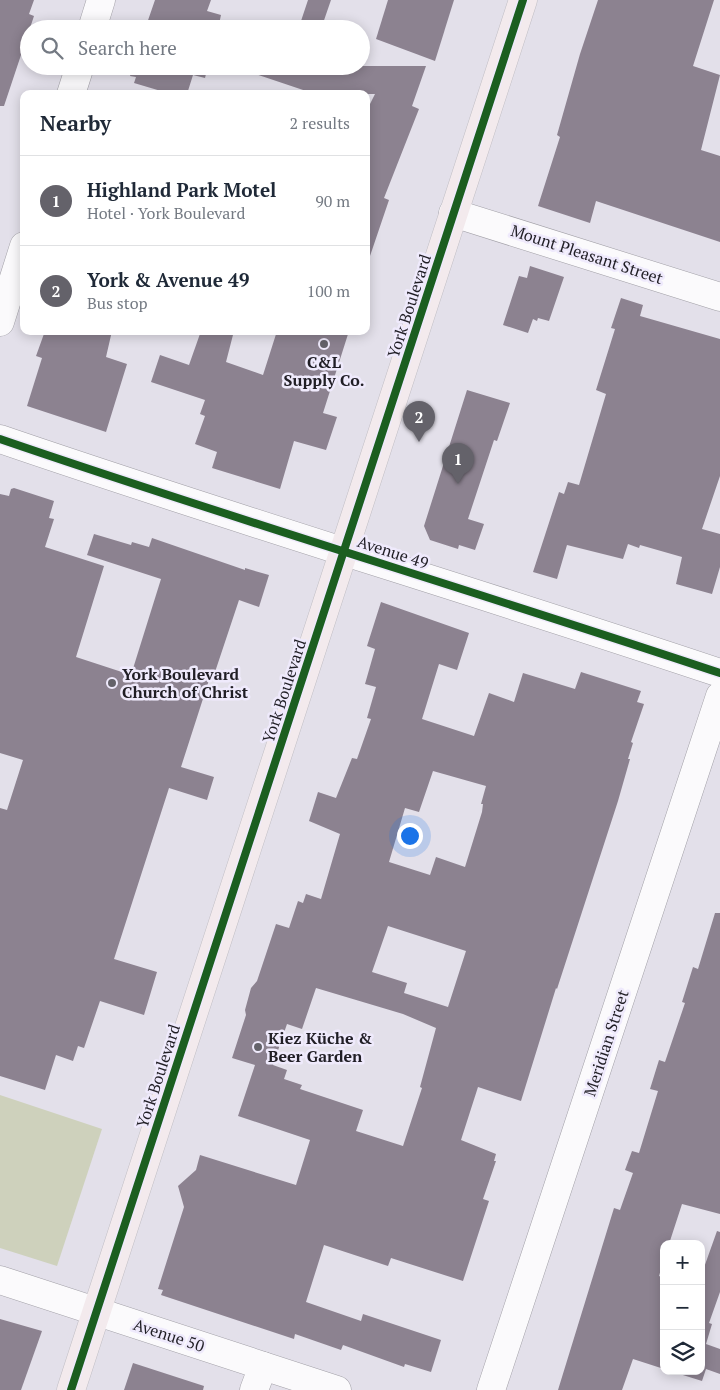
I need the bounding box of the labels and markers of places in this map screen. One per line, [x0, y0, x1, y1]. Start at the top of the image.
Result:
marker: C&L Supply Co. [318, 338, 330, 350]
place label: C&L Supply Co. [284, 351, 364, 391]
pin: 2 [403, 401, 435, 442]
pin: 1 [442, 443, 474, 484]
place label: York Boulevard Church of Christ [122, 663, 249, 703]
marker: York Boulevard Church of Christ [106, 677, 118, 689]
place label: Kiez Küche & Beer Garden [268, 1027, 372, 1067]
marker: Kiez Küche & Beer Garden [252, 1041, 264, 1053]

